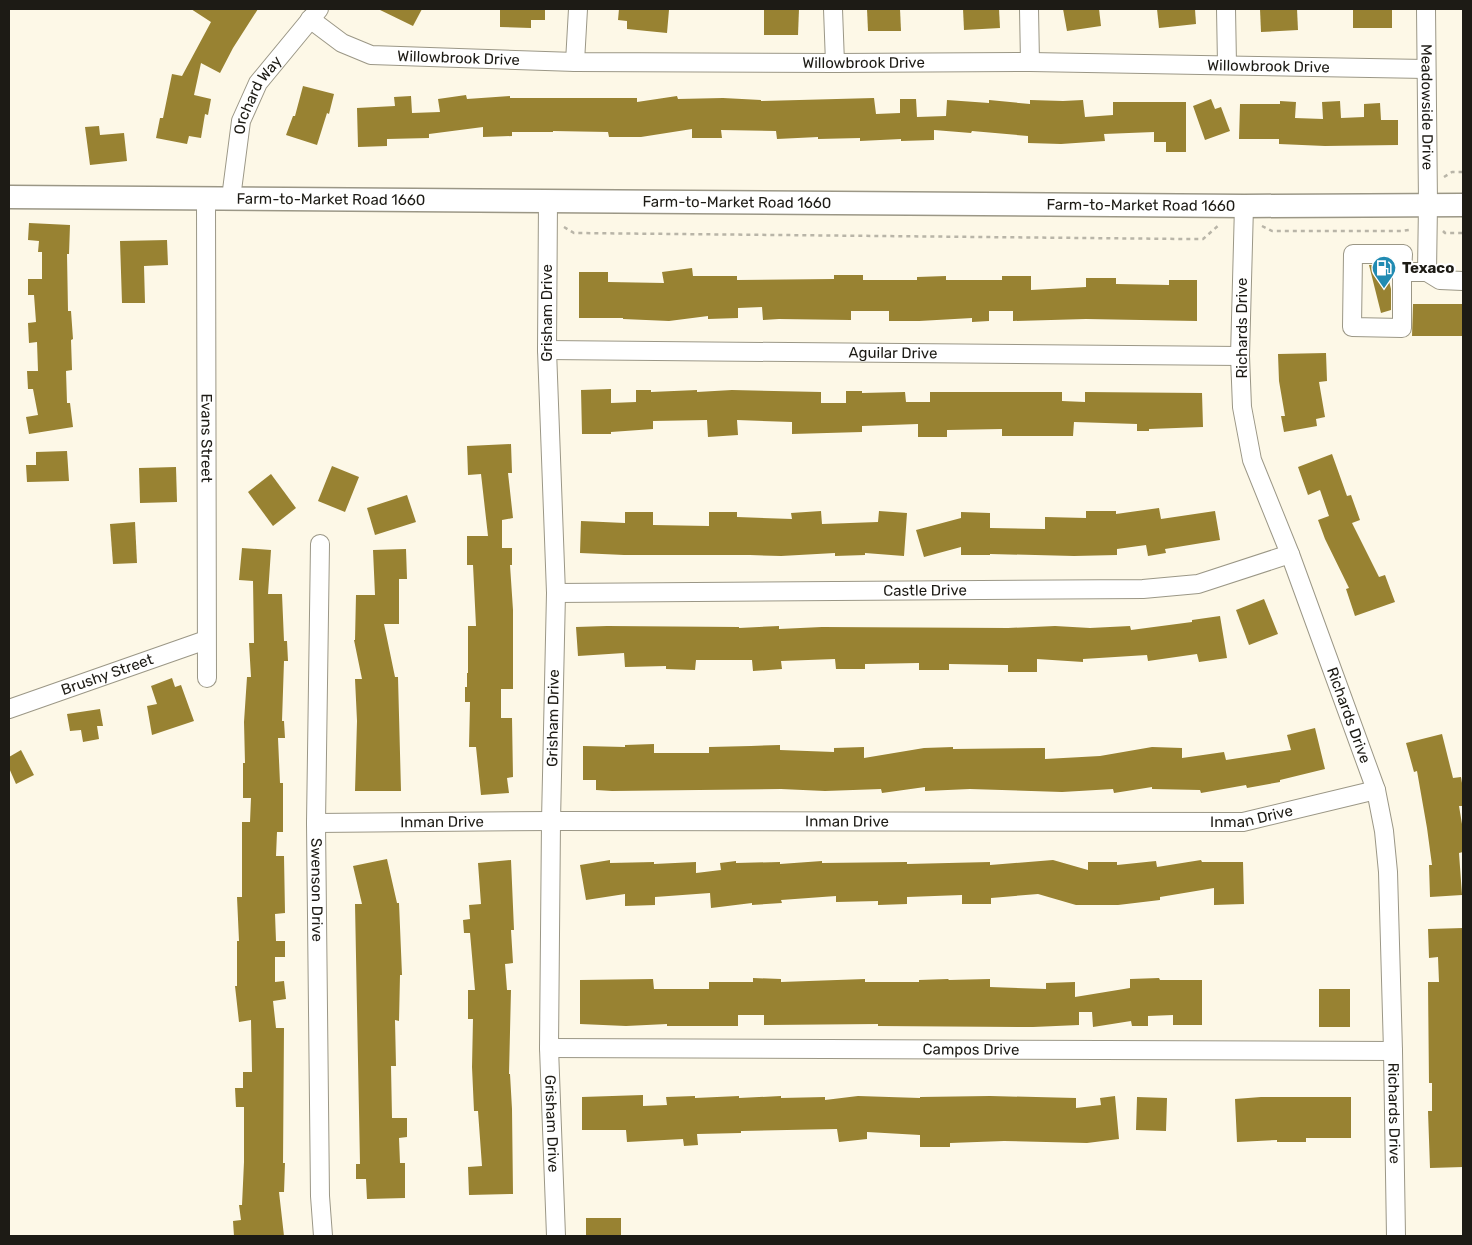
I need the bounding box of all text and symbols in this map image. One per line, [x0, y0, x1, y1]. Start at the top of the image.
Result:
street label: Meadowside Drive [1417, 44, 1437, 170]
street label: Willowbrook Drive [397, 47, 520, 69]
street label: Orchard Way [230, 52, 286, 135]
street label: Willowbrook Drive [802, 54, 925, 72]
street label: Willowbrook Drive [1207, 56, 1330, 76]
street label: Farm-to-Market Road 1660 [236, 190, 425, 209]
street label: Farm-to-Market Road 1660 [642, 193, 831, 212]
street label: Farm-to-Market Road 1660 [1046, 196, 1235, 215]
fuel station icon: Texaco [1371, 255, 1397, 289]
place label: Texaco [1402, 259, 1454, 277]
street label: Grisham Drive [538, 264, 556, 362]
street label: Richards Drive [1233, 277, 1251, 379]
street label: Aguilar Drive [849, 344, 937, 362]
street label: Evans Street [197, 393, 216, 483]
street label: Castle Drive [883, 581, 967, 600]
street label: Brushy Street [59, 650, 156, 699]
street label: Richards Drive [1323, 665, 1375, 766]
street label: Grisham Drive [543, 669, 563, 767]
street label: Inman Drive [1210, 801, 1295, 831]
street label: Inman Drive [805, 812, 889, 830]
street label: Inman Drive [400, 813, 484, 831]
street label: Swenson Drive [307, 838, 326, 942]
street label: Campos Drive [923, 1040, 1019, 1059]
street label: Richards Drive [1384, 1063, 1404, 1164]
street label: Grisham Drive [541, 1075, 563, 1173]

